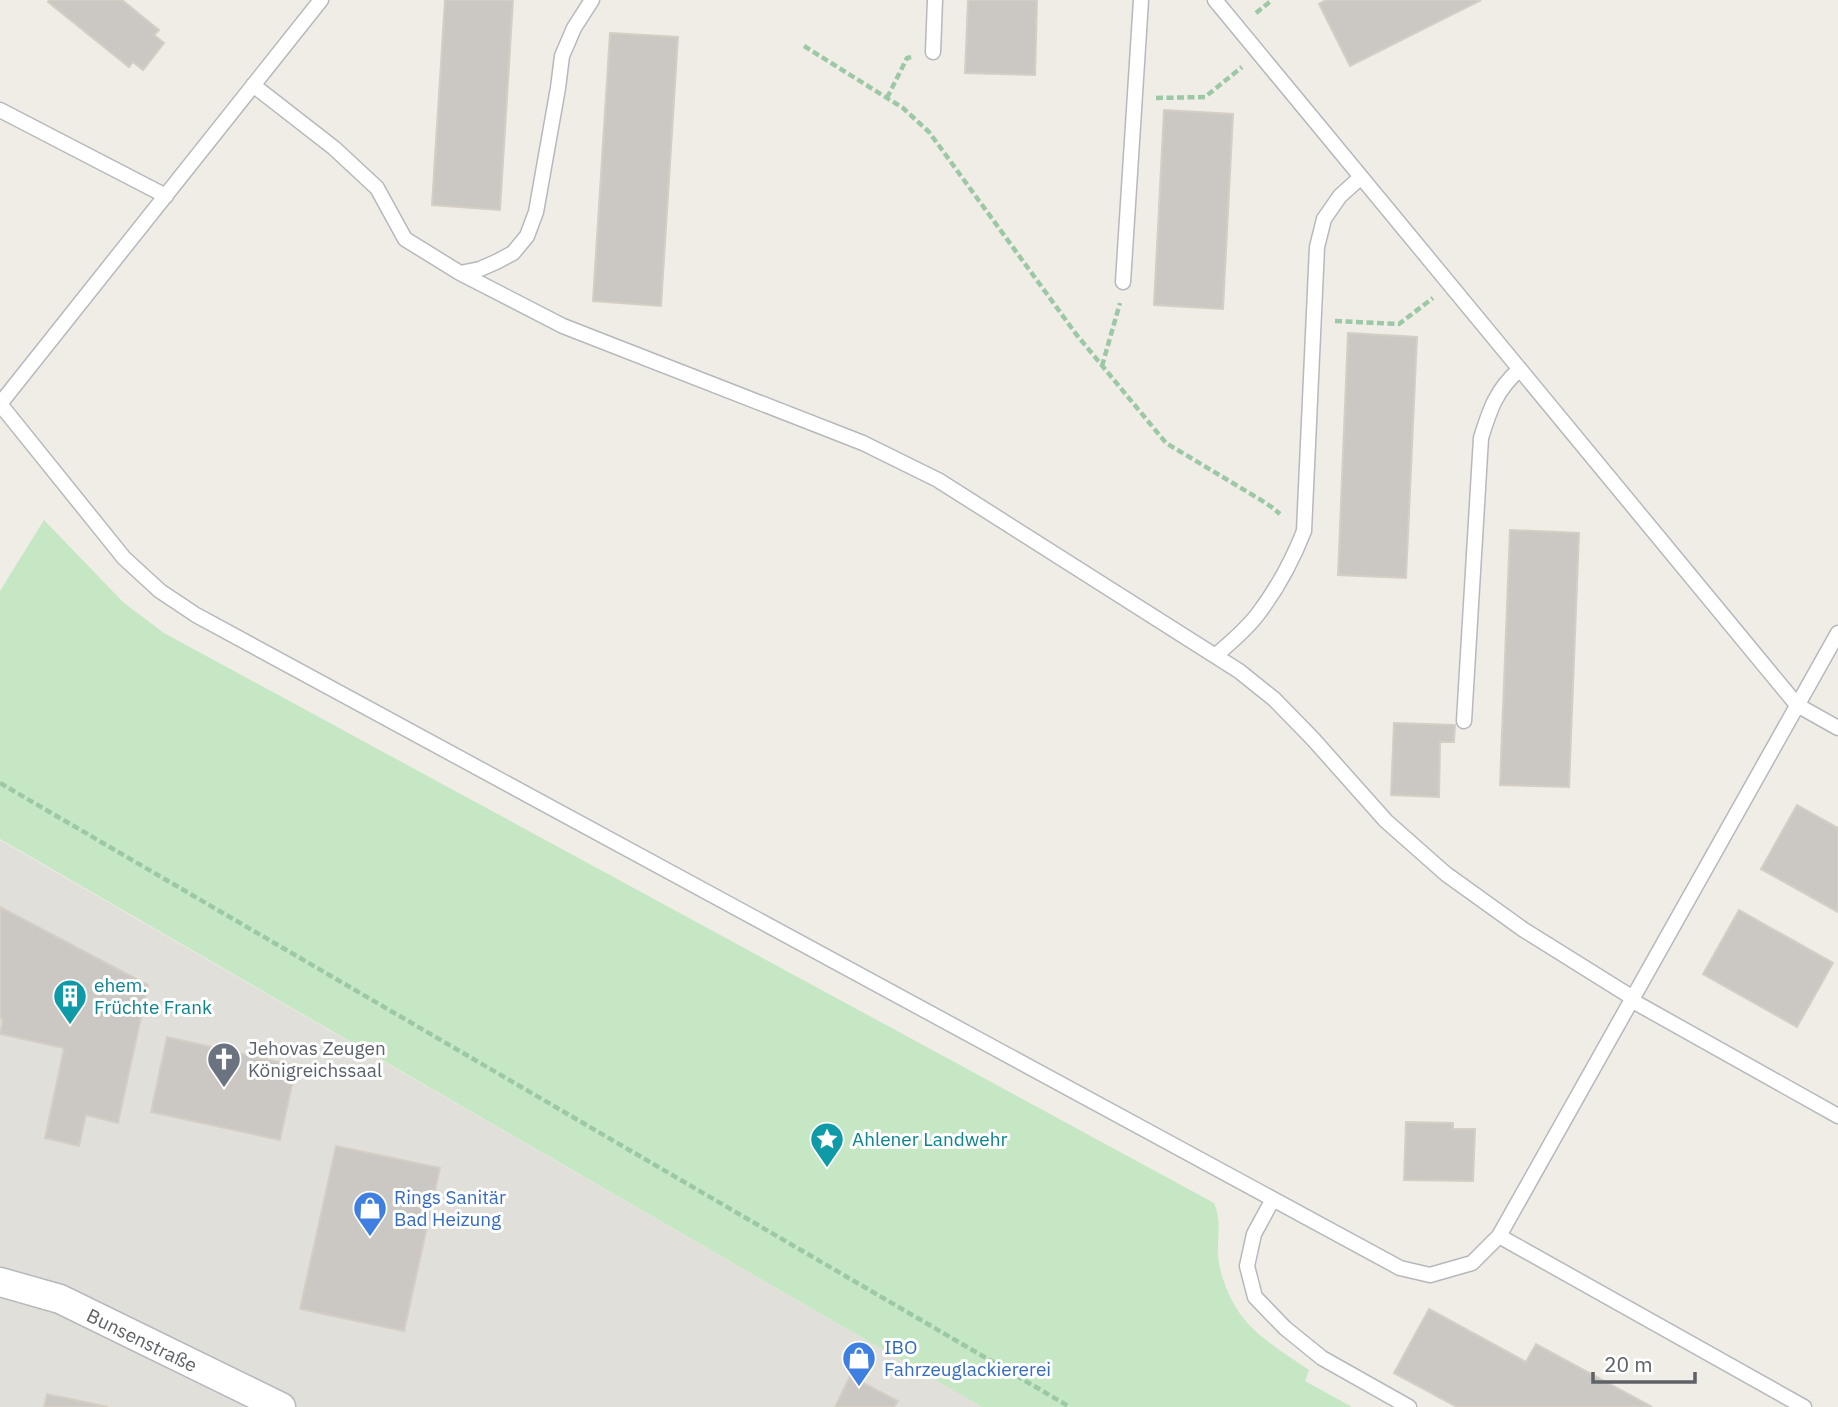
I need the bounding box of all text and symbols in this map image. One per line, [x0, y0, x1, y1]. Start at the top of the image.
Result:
place label: ehem. Früchte Frank [94, 973, 212, 1019]
building icon: ehem. Früchte Frank [51, 977, 89, 1026]
place label: Jehovas Zeugen Königreichssaal [248, 1036, 386, 1082]
church icon: Jehovas Zeugen Königreichssaal [205, 1040, 243, 1089]
place icon: Ahlener Landwehr [808, 1120, 846, 1169]
place label: Ahlener Landwehr [852, 1127, 1007, 1151]
place label: Rings Sanitär Bad Heizung [394, 1185, 506, 1231]
shop icon: Rings Sanitär Bad Heizung [351, 1189, 389, 1238]
street label: Bunsenstraße [83, 1303, 201, 1377]
place label: IBO Fahrzeuglackiererei [884, 1335, 1051, 1381]
shop icon: IBO Fahrzeuglackiererei [840, 1339, 878, 1388]
scale bar [1593, 1340, 1694, 1384]
text: 20 m [1604, 1350, 1653, 1378]

